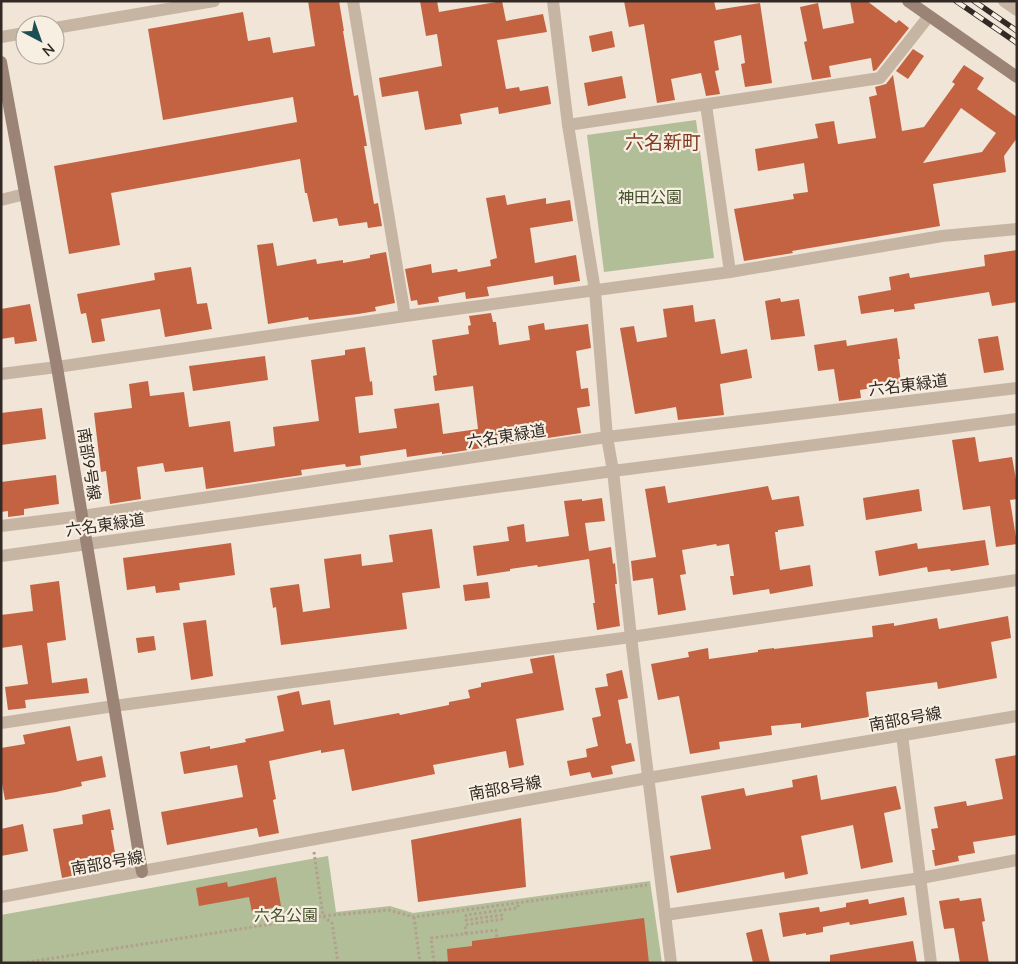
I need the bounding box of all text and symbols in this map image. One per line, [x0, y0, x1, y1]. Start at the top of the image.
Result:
north arrow [15, 15, 65, 65]
text: N [39, 40, 59, 60]
district label: 六名新町 [625, 130, 701, 153]
park label: 神田公園 [618, 187, 682, 206]
street label: 六名東緑道 [867, 370, 949, 398]
street label: 六名東緑道 [465, 419, 547, 451]
street label: 南部9号線 [75, 426, 105, 502]
street label: 六名東緑道 [64, 509, 146, 539]
street label: 南部8号線 [867, 702, 943, 734]
street label: 南部8号線 [467, 771, 543, 803]
street label: 南部8号線 [69, 846, 145, 878]
park label: 六名公園 [254, 905, 318, 924]

